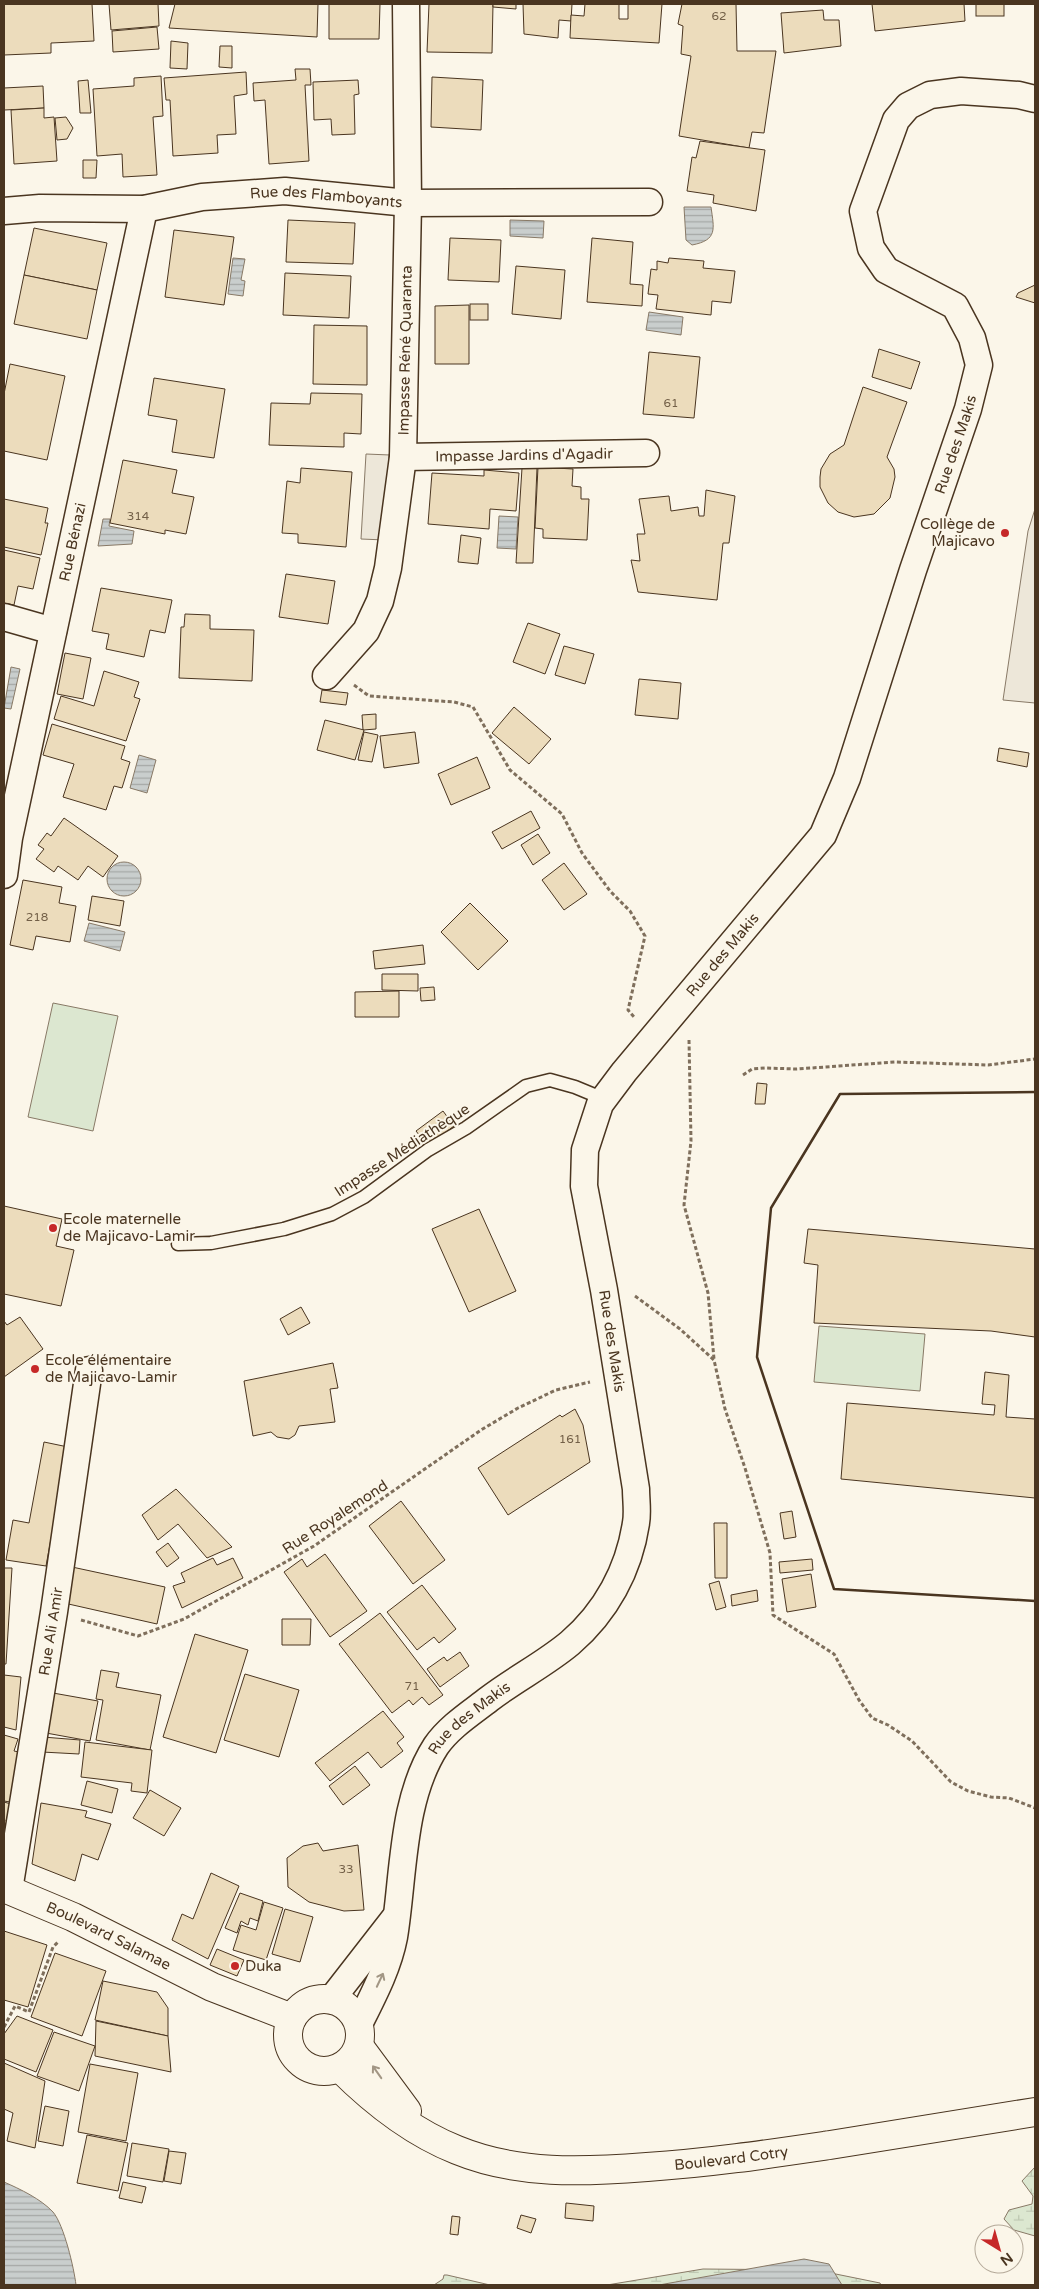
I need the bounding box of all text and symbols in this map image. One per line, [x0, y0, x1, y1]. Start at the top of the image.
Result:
house number: 62 [711, 9, 727, 23]
street label: Rue des Flamboyants [249, 182, 403, 211]
street label: Impasse Réné Quaranta [394, 265, 416, 436]
street label: Rue des Makis [931, 393, 980, 496]
house number: 61 [663, 396, 679, 410]
street label: Impasse Jardins d'Agadir [435, 445, 613, 465]
street label: Rue Bénazi [55, 501, 90, 583]
house number: 314 [127, 509, 150, 523]
place label: Collège de Majicavo [920, 515, 995, 550]
marker: Collège de Majicavo [999, 527, 1011, 539]
street label: Rue des Makis [682, 909, 763, 1000]
house number: 218 [26, 910, 48, 924]
street label: Impasse Médiathèque [331, 1100, 473, 1200]
place label: Ecole maternelle de Majicavo-Lamir [63, 1210, 195, 1245]
marker: Ecole maternelle de Majicavo-Lamir [47, 1222, 59, 1234]
street label: Rue des Makis [595, 1289, 629, 1393]
place label: Ecole élémentaire de Majicavo-Lamir [45, 1351, 177, 1386]
marker: Ecole élémentaire de Majicavo-Lamir [29, 1363, 41, 1375]
house number: 161 [559, 1432, 581, 1446]
street label: Rue Royalemond [279, 1476, 391, 1558]
street label: Rue Ali Amir [35, 1586, 67, 1677]
street label: Rue des Makis [424, 1678, 514, 1758]
house number: 71 [404, 1679, 420, 1693]
house number: 33 [338, 1862, 354, 1876]
street label: Boulevard Salamae [44, 1898, 174, 1974]
place label: Duka [245, 1957, 282, 1975]
marker: Duka [229, 1960, 241, 1972]
one-way arrow [375, 1973, 385, 1988]
one-way arrow [372, 2065, 382, 2079]
street label: Boulevard Cotry [673, 2142, 789, 2174]
north arrow [974, 2224, 1024, 2274]
text: N [997, 2249, 1016, 2269]

